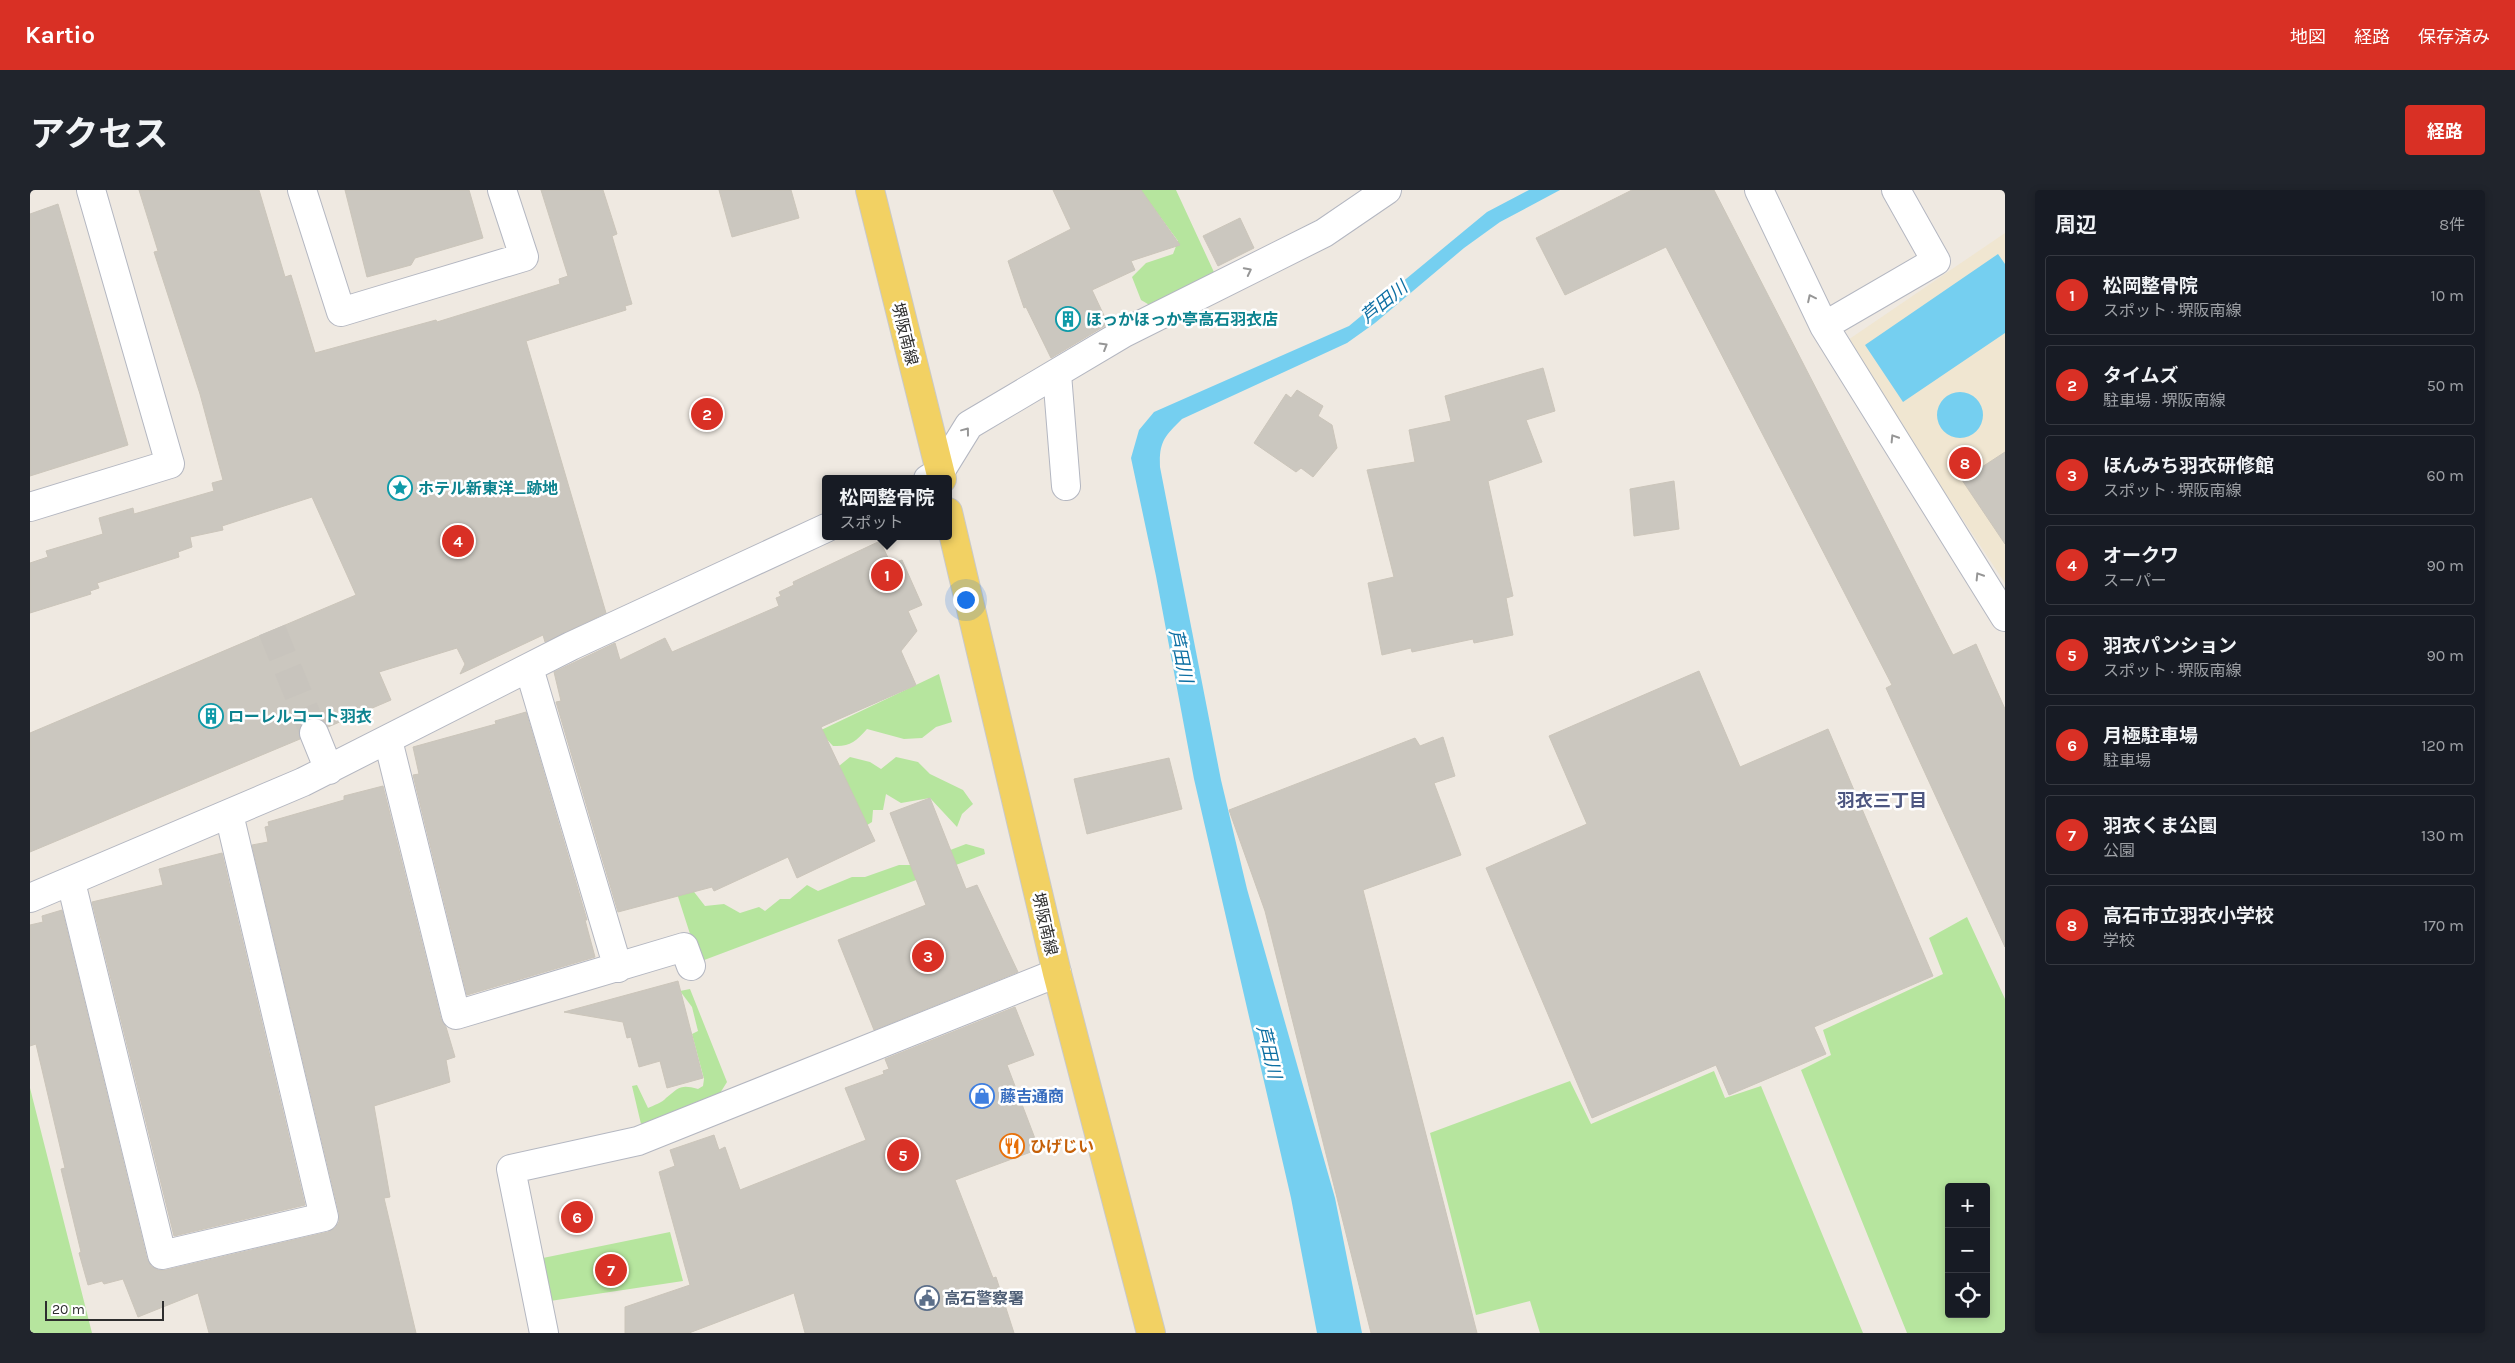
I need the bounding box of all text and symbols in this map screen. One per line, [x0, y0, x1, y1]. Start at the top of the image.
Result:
text: Kartio [25, 21, 95, 49]
text: 地図 [2290, 26, 2326, 48]
text: 経路 [2354, 26, 2390, 48]
text: 保存済み [2418, 26, 2490, 48]
button: 経路 [2405, 105, 2485, 155]
text: アクセス [30, 114, 168, 155]
text: 周辺 [2055, 213, 2097, 237]
text: 8件 [2439, 215, 2465, 234]
one-way arrow [1243, 267, 1252, 277]
water label: 芦田川 [1356, 275, 1413, 328]
text: 松岡整骨院 [2103, 275, 2198, 297]
text: 1 [2069, 286, 2075, 305]
text: 10 m [2430, 286, 2464, 305]
one-way arrow [1806, 294, 1817, 303]
street label: 堺阪南線 [888, 301, 922, 367]
text: スポット · 堺阪南線 [2103, 301, 2241, 320]
building icon: ほっかほっか亭高石羽衣店 [1055, 306, 1081, 332]
place label: ほっかほっか亭高石羽衣店 [1086, 310, 1278, 329]
one-way arrow [1098, 342, 1107, 352]
text: タイムズ [2103, 365, 2179, 387]
text: 2 [2067, 376, 2077, 395]
text: 50 m [2427, 376, 2464, 395]
text: 駐車場 · 堺阪南線 [2103, 391, 2225, 410]
pin: 2 [691, 395, 723, 433]
one-way arrow [961, 428, 969, 437]
one-way arrow [1890, 434, 1900, 443]
pin: 8 [1949, 444, 1981, 482]
text: ほんみち羽衣研修館 [2103, 455, 2274, 477]
text: 3 [2067, 466, 2077, 485]
text: 60 m [2427, 466, 2464, 485]
place icon: ホテル新東洋_跡地 [387, 475, 413, 501]
popup [822, 475, 952, 540]
place label: ホテル新東洋_跡地 [418, 479, 558, 498]
text: スポット · 堺阪南線 [2103, 481, 2241, 500]
text: 松岡整骨院 [839, 487, 935, 509]
text: スポット [839, 513, 904, 532]
pin: 4 [442, 522, 474, 560]
text: オークワ [2103, 545, 2179, 567]
pin: 1 [871, 556, 903, 594]
text: 4 [2067, 556, 2077, 575]
text: 90 m [2426, 556, 2464, 575]
text: スーパー [2103, 571, 2167, 590]
one-way arrow [1976, 572, 1986, 581]
your location [953, 587, 979, 613]
water label: 芦田川 [1165, 627, 1198, 687]
text: 羽衣パンション [2103, 635, 2237, 657]
text: 5 [2067, 646, 2077, 665]
text: 90 m [2426, 646, 2464, 665]
text: スポット · 堺阪南線 [2103, 661, 2241, 680]
building icon: ローレルコート羽衣 [198, 703, 224, 729]
place label: ローレルコート羽衣 [228, 707, 372, 726]
text: 月極駐車場 [2103, 725, 2198, 747]
text: 6 [2067, 736, 2077, 755]
text: 120 m [2421, 736, 2464, 755]
text: 駐車場 [2103, 751, 2151, 770]
district label: 羽衣三丁目 [1837, 790, 1927, 812]
text: 羽衣くま公園 [2103, 815, 2217, 837]
text: 7 [2068, 826, 2076, 845]
text: 130 m [2421, 826, 2464, 845]
text: 公園 [2103, 841, 2135, 860]
street label: 堺阪南線 [1029, 891, 1061, 957]
text: 高石市立羽衣小学校 [2103, 905, 2274, 927]
text: 8 [2067, 916, 2077, 935]
text: 170 m [2423, 916, 2464, 935]
text: 学校 [2103, 931, 2135, 950]
pin: 3 [912, 937, 944, 975]
water label: 芦田川 [1252, 1023, 1286, 1083]
shop icon: 藤吉通商 [969, 1083, 995, 1109]
place label: 藤吉通商 [1000, 1087, 1064, 1106]
restaurant icon: ひげじい [999, 1133, 1025, 1159]
pin: 5 [887, 1136, 919, 1174]
place label: ひげじい [1030, 1137, 1094, 1156]
map controls [1945, 1183, 1990, 1318]
button: + [1945, 1183, 1990, 1228]
pin: 6 [561, 1198, 593, 1236]
button: − [1945, 1228, 1990, 1273]
pin: 7 [595, 1251, 627, 1289]
button: locate [1945, 1273, 1990, 1318]
public building icon: 高石警察署 [914, 1285, 940, 1311]
place label: 高石警察署 [944, 1289, 1024, 1308]
scale bar [45, 1298, 164, 1321]
text: 20 m [52, 1301, 85, 1318]

